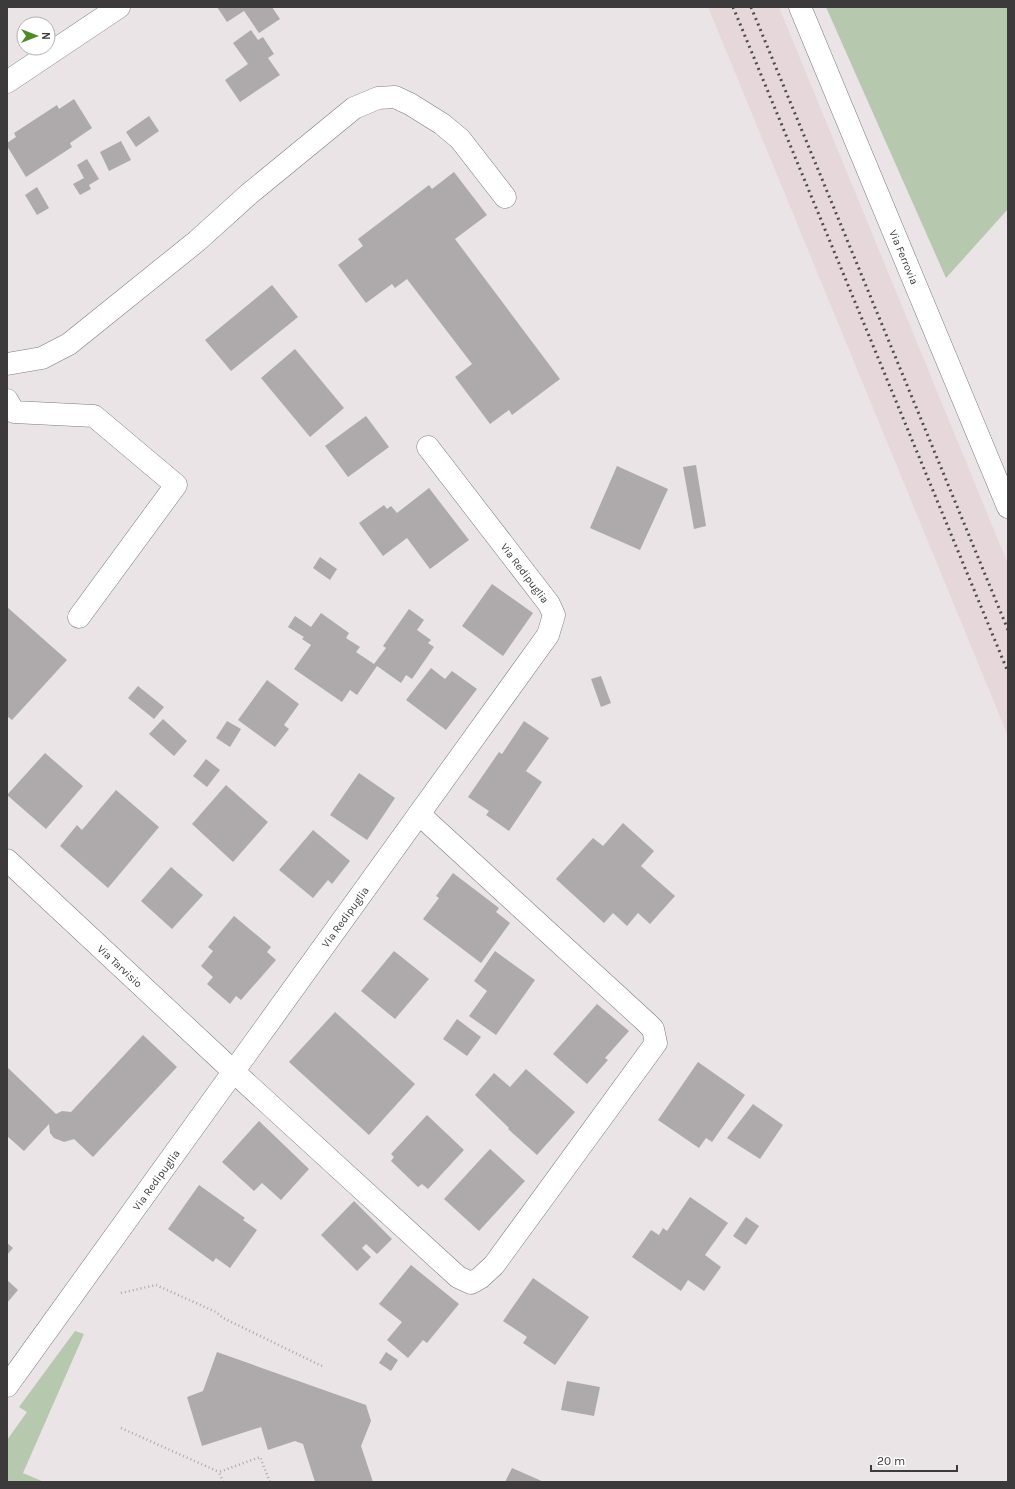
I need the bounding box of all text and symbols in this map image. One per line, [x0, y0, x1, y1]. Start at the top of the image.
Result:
north arrow [16, 16, 56, 56]
text: N [39, 32, 52, 40]
street label: Via Ferrovia [886, 228, 921, 286]
street label: Via Redipuglia [498, 541, 551, 606]
street label: Via Redipuglia [319, 884, 372, 950]
street label: Via Tarvisio [95, 942, 145, 990]
street label: Via Redipuglia [130, 1147, 183, 1213]
scale bar [871, 1447, 957, 1473]
text: 20 m [877, 1454, 905, 1468]

